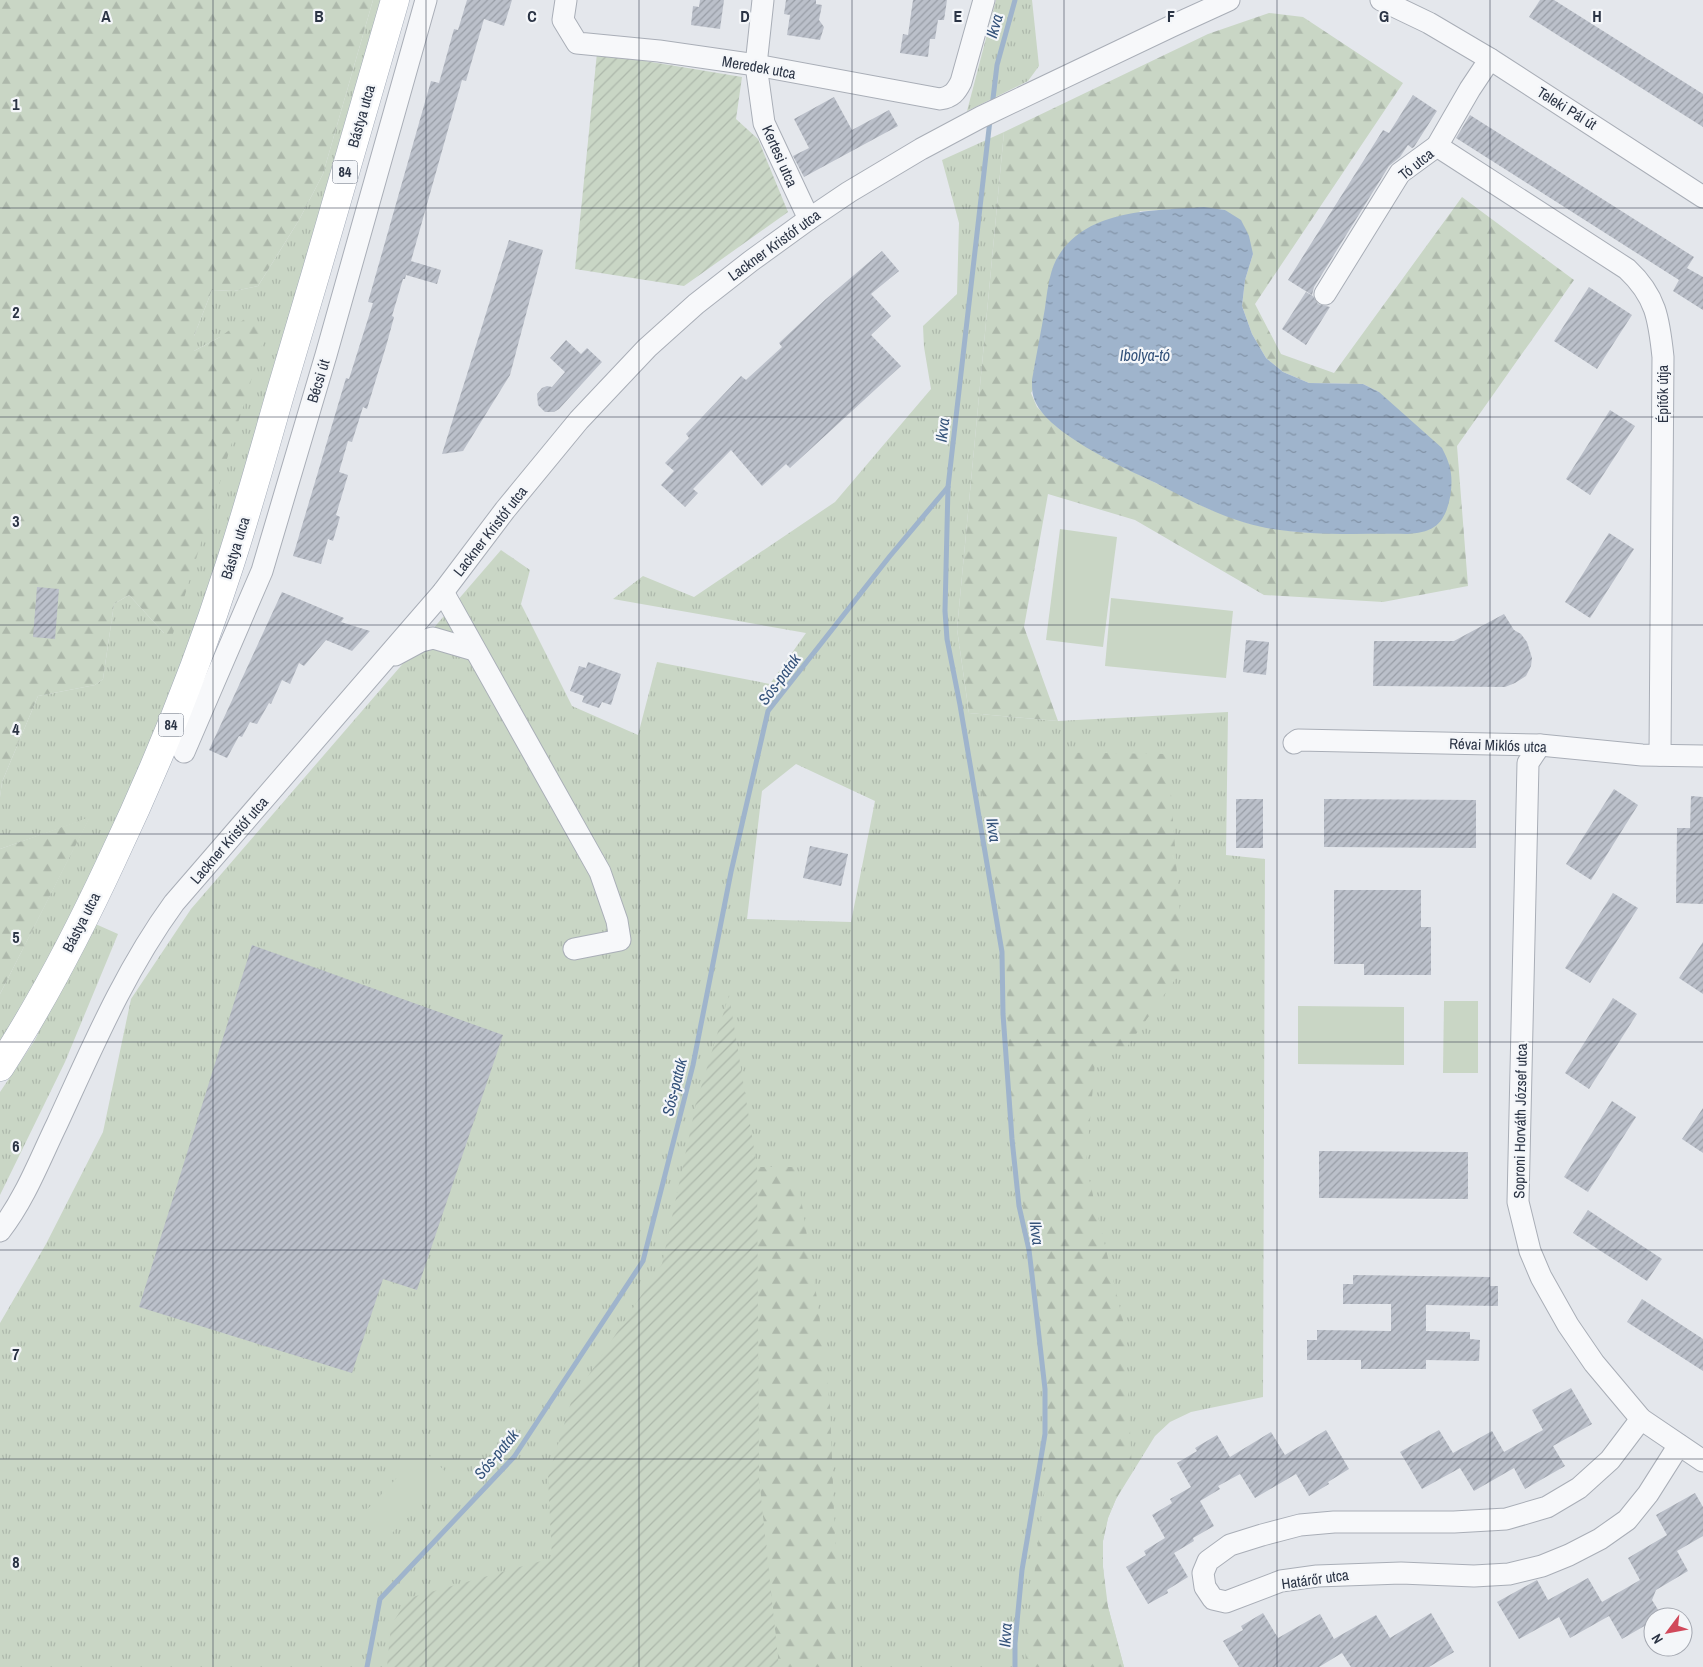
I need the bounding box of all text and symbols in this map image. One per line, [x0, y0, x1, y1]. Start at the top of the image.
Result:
text: A [101, 5, 111, 27]
text: B [314, 5, 324, 27]
text: C [527, 5, 537, 27]
text: D [740, 5, 750, 27]
text: E [954, 5, 963, 27]
text: F [1167, 5, 1175, 27]
text: G [1379, 5, 1389, 27]
text: H [1592, 5, 1602, 27]
water label: Ikva [980, 11, 1008, 41]
street label: Meredek utca [720, 50, 798, 84]
street label: Teleki Pál út [1533, 81, 1601, 135]
street label: Bástya utca [342, 82, 380, 150]
text: 1 [12, 93, 20, 115]
street label: Kertesi utca [757, 122, 803, 190]
street label: Tó utca [1394, 143, 1438, 185]
road number: 84 [332, 160, 358, 183]
street label: Lackner Kristóf utca [724, 204, 825, 286]
text: 2 [12, 301, 20, 323]
water label: Ibolya-tó [1120, 344, 1170, 366]
street label: Bécsi út [301, 356, 335, 405]
street label: Építők útja [1652, 365, 1673, 423]
water label: Ikva [930, 417, 954, 443]
street label: Lackner Kristóf utca [448, 481, 532, 581]
text: 3 [12, 510, 20, 532]
street label: Bástya utca [216, 514, 254, 582]
water label: Sós-patak [752, 648, 806, 709]
road number: 84 [158, 714, 184, 736]
text: 4 [12, 718, 20, 740]
street label: Révai Miklós utca [1449, 733, 1547, 757]
street label: Lackner Kristóf utca [185, 792, 273, 888]
water label: Ikva [981, 816, 1007, 844]
street label: Bástya utca [57, 888, 105, 955]
text: 5 [12, 926, 20, 948]
street label: Soproni Horváth József utca [1508, 1043, 1532, 1199]
water label: Sós-patak [656, 1055, 692, 1118]
text: 6 [12, 1135, 20, 1157]
water label: Ikva [1024, 1220, 1050, 1246]
text: 7 [12, 1343, 20, 1365]
water label: Sós-patak [469, 1424, 524, 1484]
text: 8 [12, 1551, 20, 1573]
street label: Határőr utca [1280, 1564, 1350, 1594]
north arrow [1643, 1607, 1693, 1657]
water label: Ikva [993, 1622, 1017, 1648]
text: N [1647, 1631, 1667, 1647]

